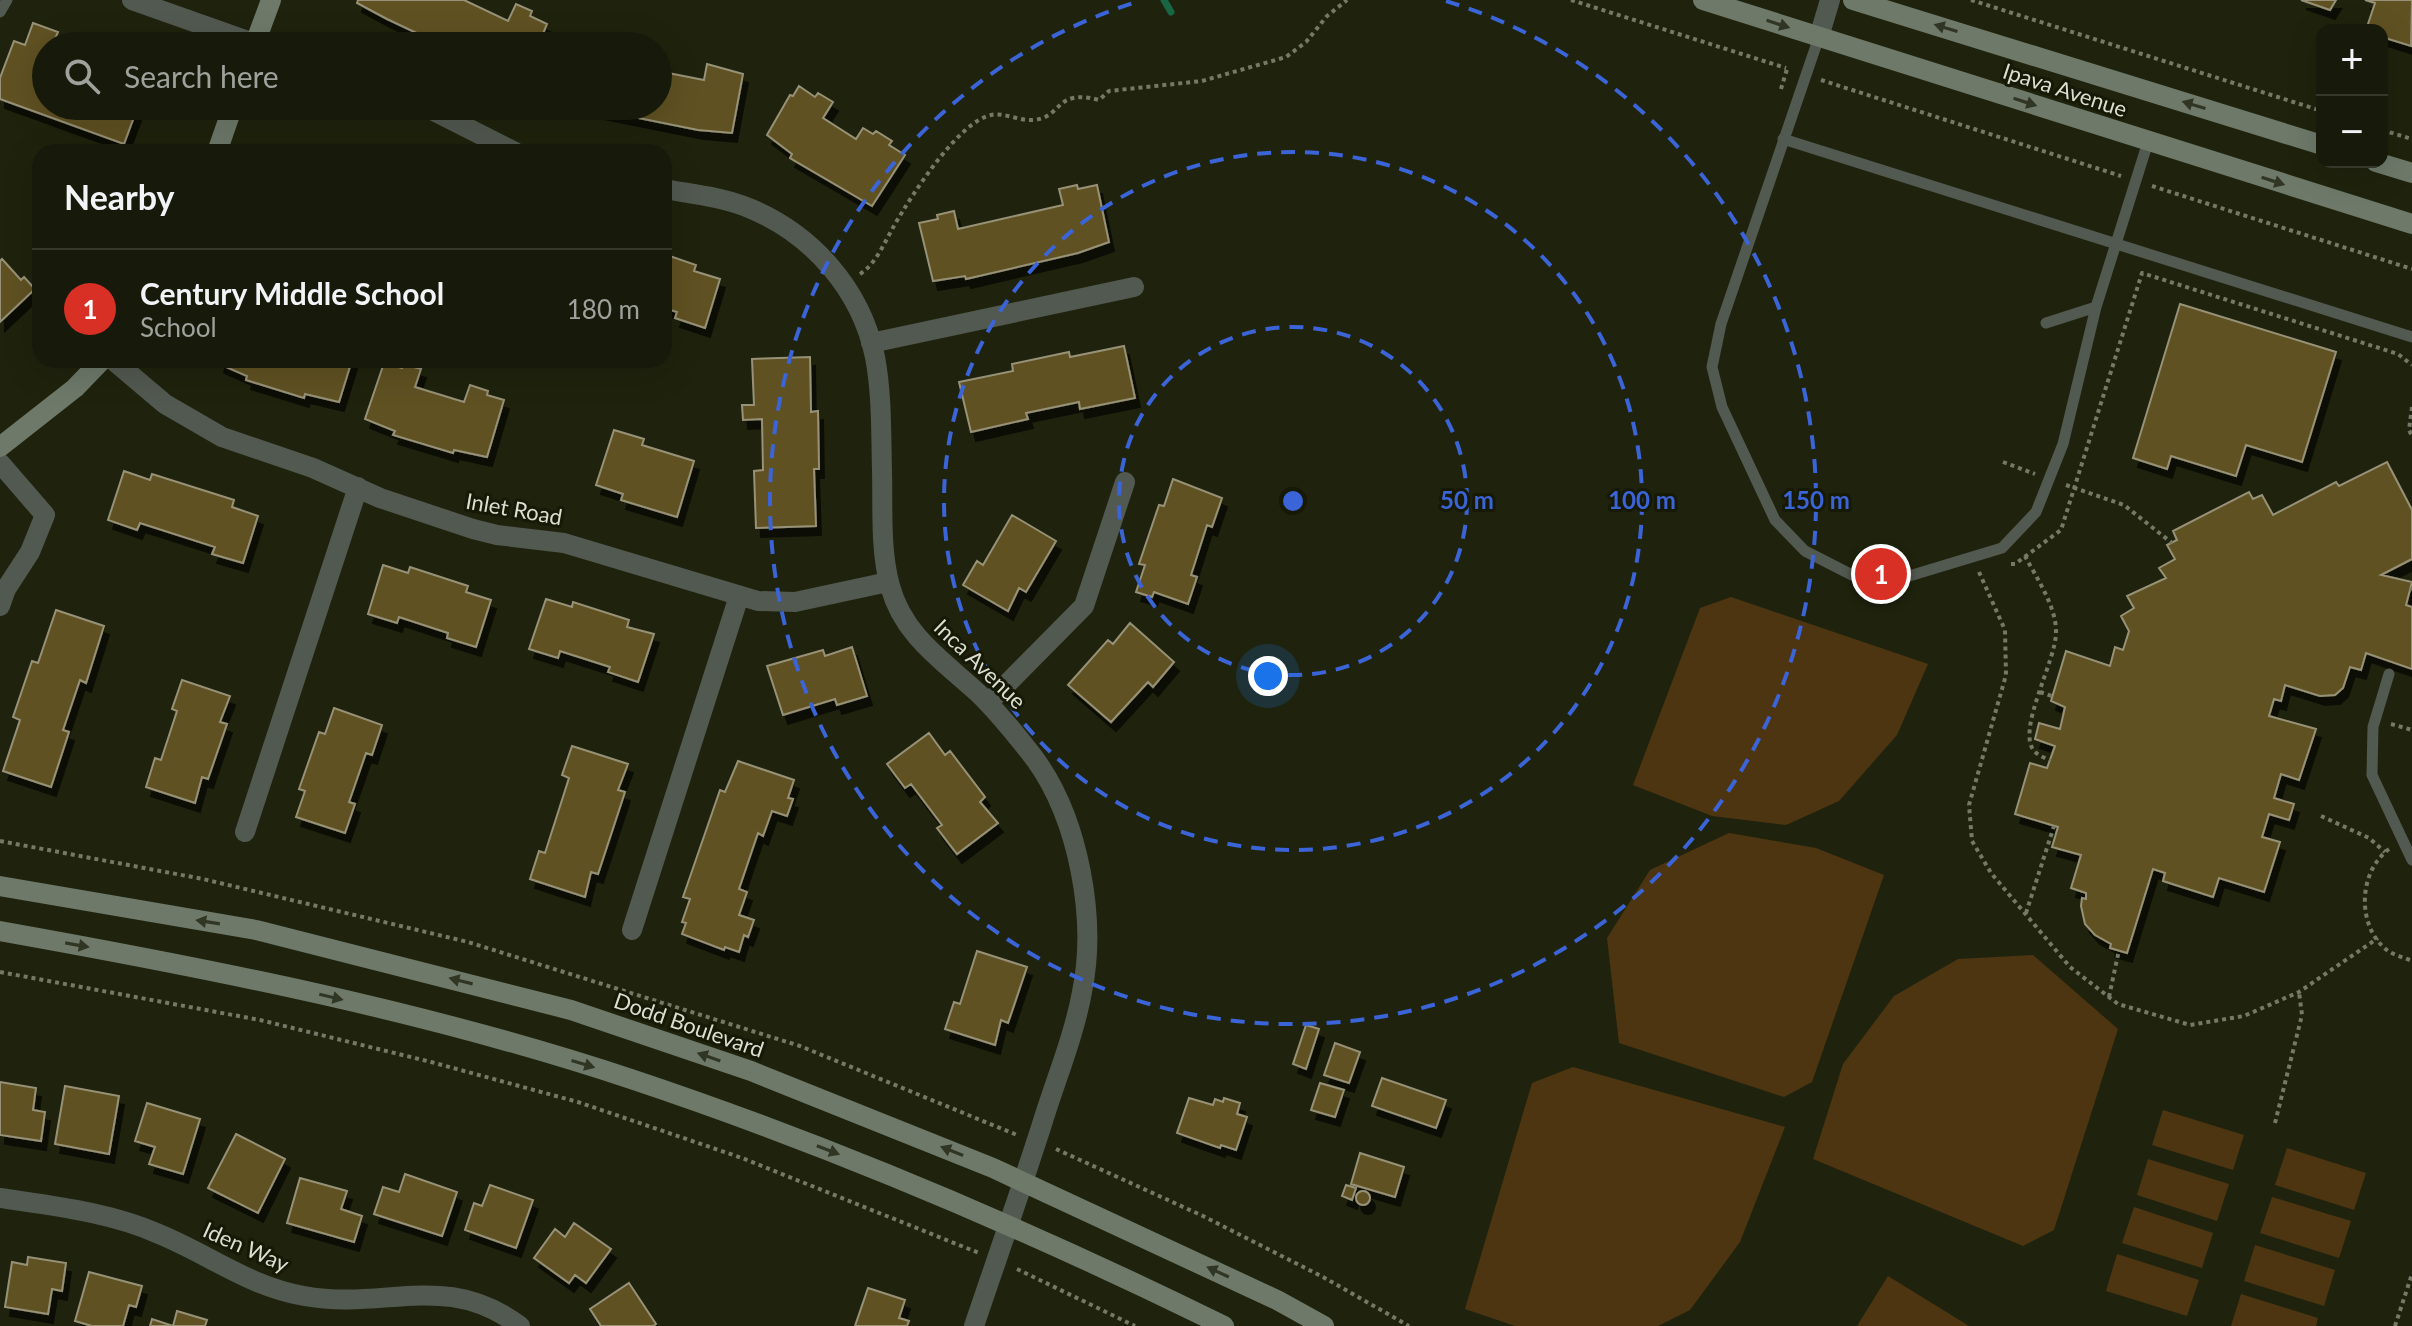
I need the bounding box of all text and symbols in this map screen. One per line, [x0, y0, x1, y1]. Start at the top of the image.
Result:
one-way arrow [1766, 18, 1790, 30]
one-way arrow [1933, 21, 1957, 34]
map controls [2316, 24, 2388, 168]
button: + [2316, 24, 2388, 96]
search box [32, 32, 672, 120]
icon: search [60, 54, 104, 98]
street label: Ipava Avenue [2000, 57, 2131, 122]
text: Search here [124, 58, 279, 94]
button: − [2316, 96, 2388, 168]
one-way arrow [2014, 97, 2038, 109]
one-way arrow [2182, 98, 2206, 111]
text: Nearby [64, 176, 175, 217]
one-way arrow [2261, 176, 2285, 188]
text: Century Middle School [140, 275, 444, 311]
text: 1 [82, 293, 98, 325]
text: 180 m [567, 293, 640, 325]
text: School [140, 311, 217, 343]
text: 50 m [1440, 485, 1494, 514]
text: 100 m [1608, 485, 1676, 514]
text: 150 m [1782, 485, 1850, 514]
street label: Inlet Road [464, 487, 564, 530]
centre of rings [1279, 487, 1307, 515]
pin: 1 [1855, 544, 1907, 604]
street label: Inca Avenue [929, 613, 1032, 714]
your location [1248, 656, 1288, 696]
one-way arrow [195, 915, 220, 927]
one-way arrow [65, 940, 90, 952]
one-way arrow [448, 974, 473, 986]
street label: Dodd Boulevard [611, 986, 768, 1063]
one-way arrow [319, 991, 344, 1004]
one-way arrow [697, 1050, 721, 1062]
one-way arrow [571, 1058, 595, 1071]
one-way arrow [816, 1144, 840, 1157]
one-way arrow [940, 1144, 964, 1157]
street label: Iden Way [199, 1216, 294, 1278]
one-way arrow [1206, 1265, 1229, 1279]

